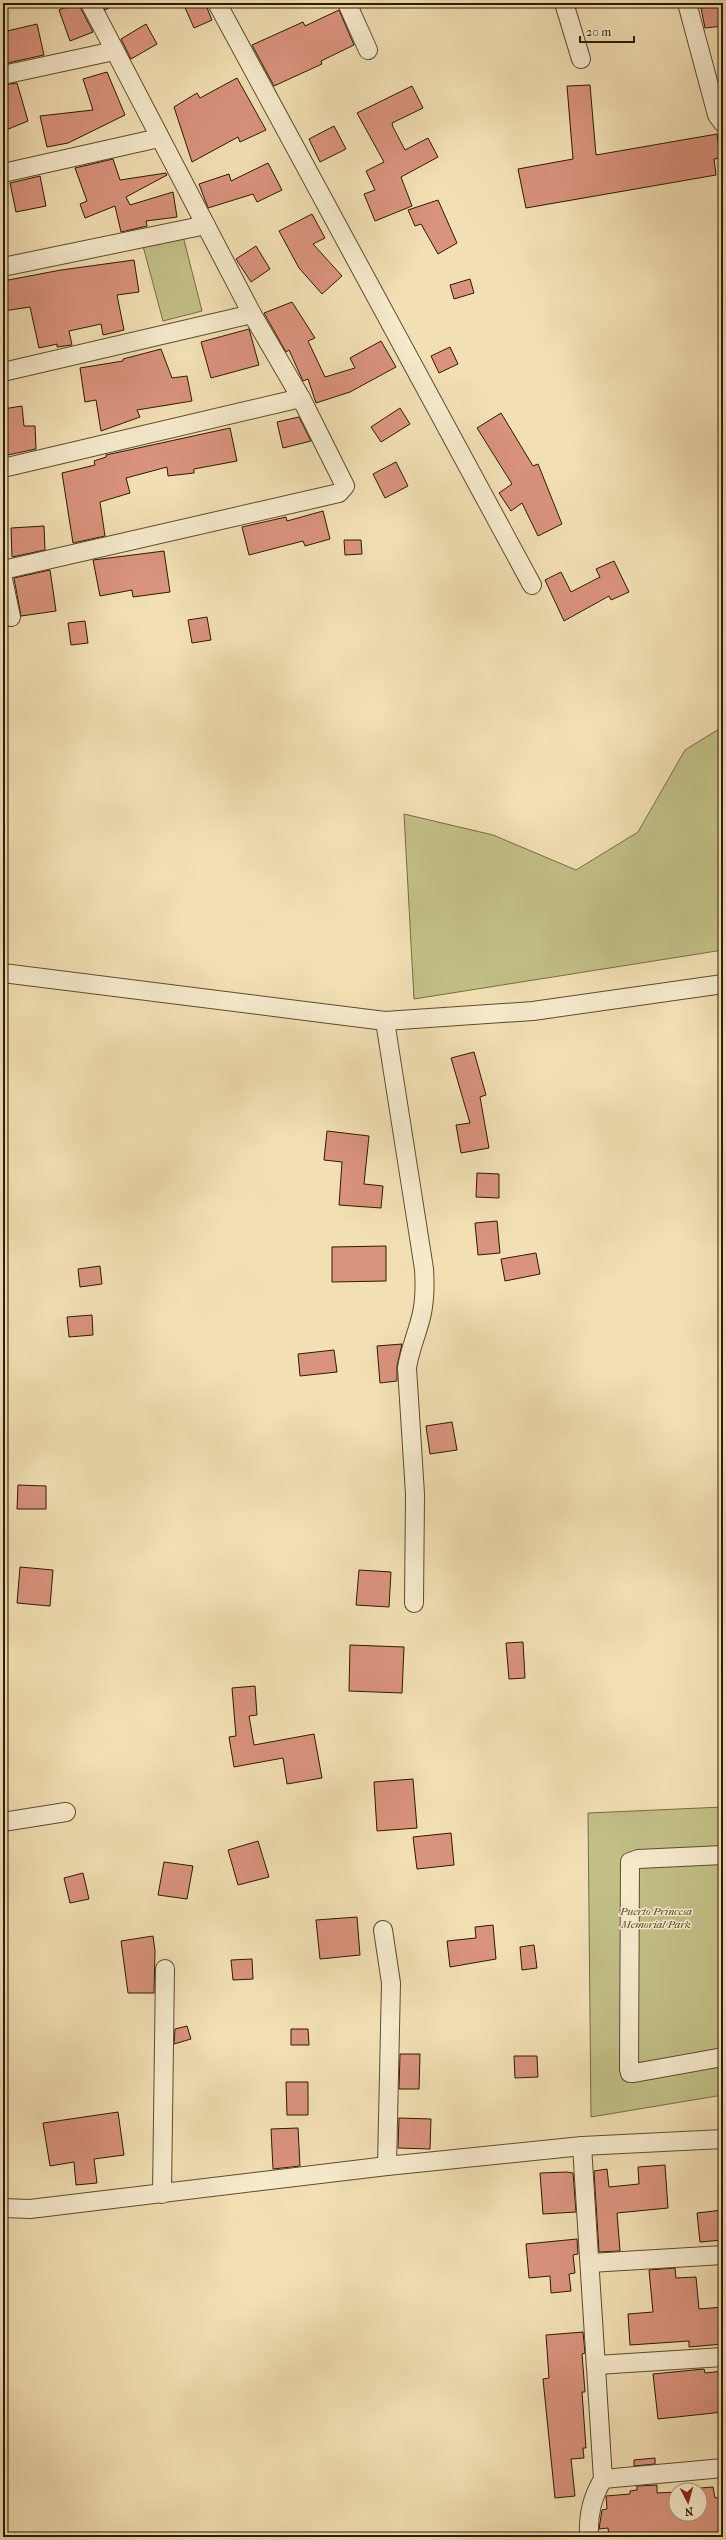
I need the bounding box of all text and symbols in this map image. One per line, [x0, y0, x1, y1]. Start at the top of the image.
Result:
scale bar [580, 18, 634, 44]
text: 20 m [586, 25, 611, 39]
park label: Puerto Princesa Memorial Park [619, 1905, 692, 1931]
north arrow [668, 2482, 708, 2522]
text: N [684, 2505, 694, 2518]

